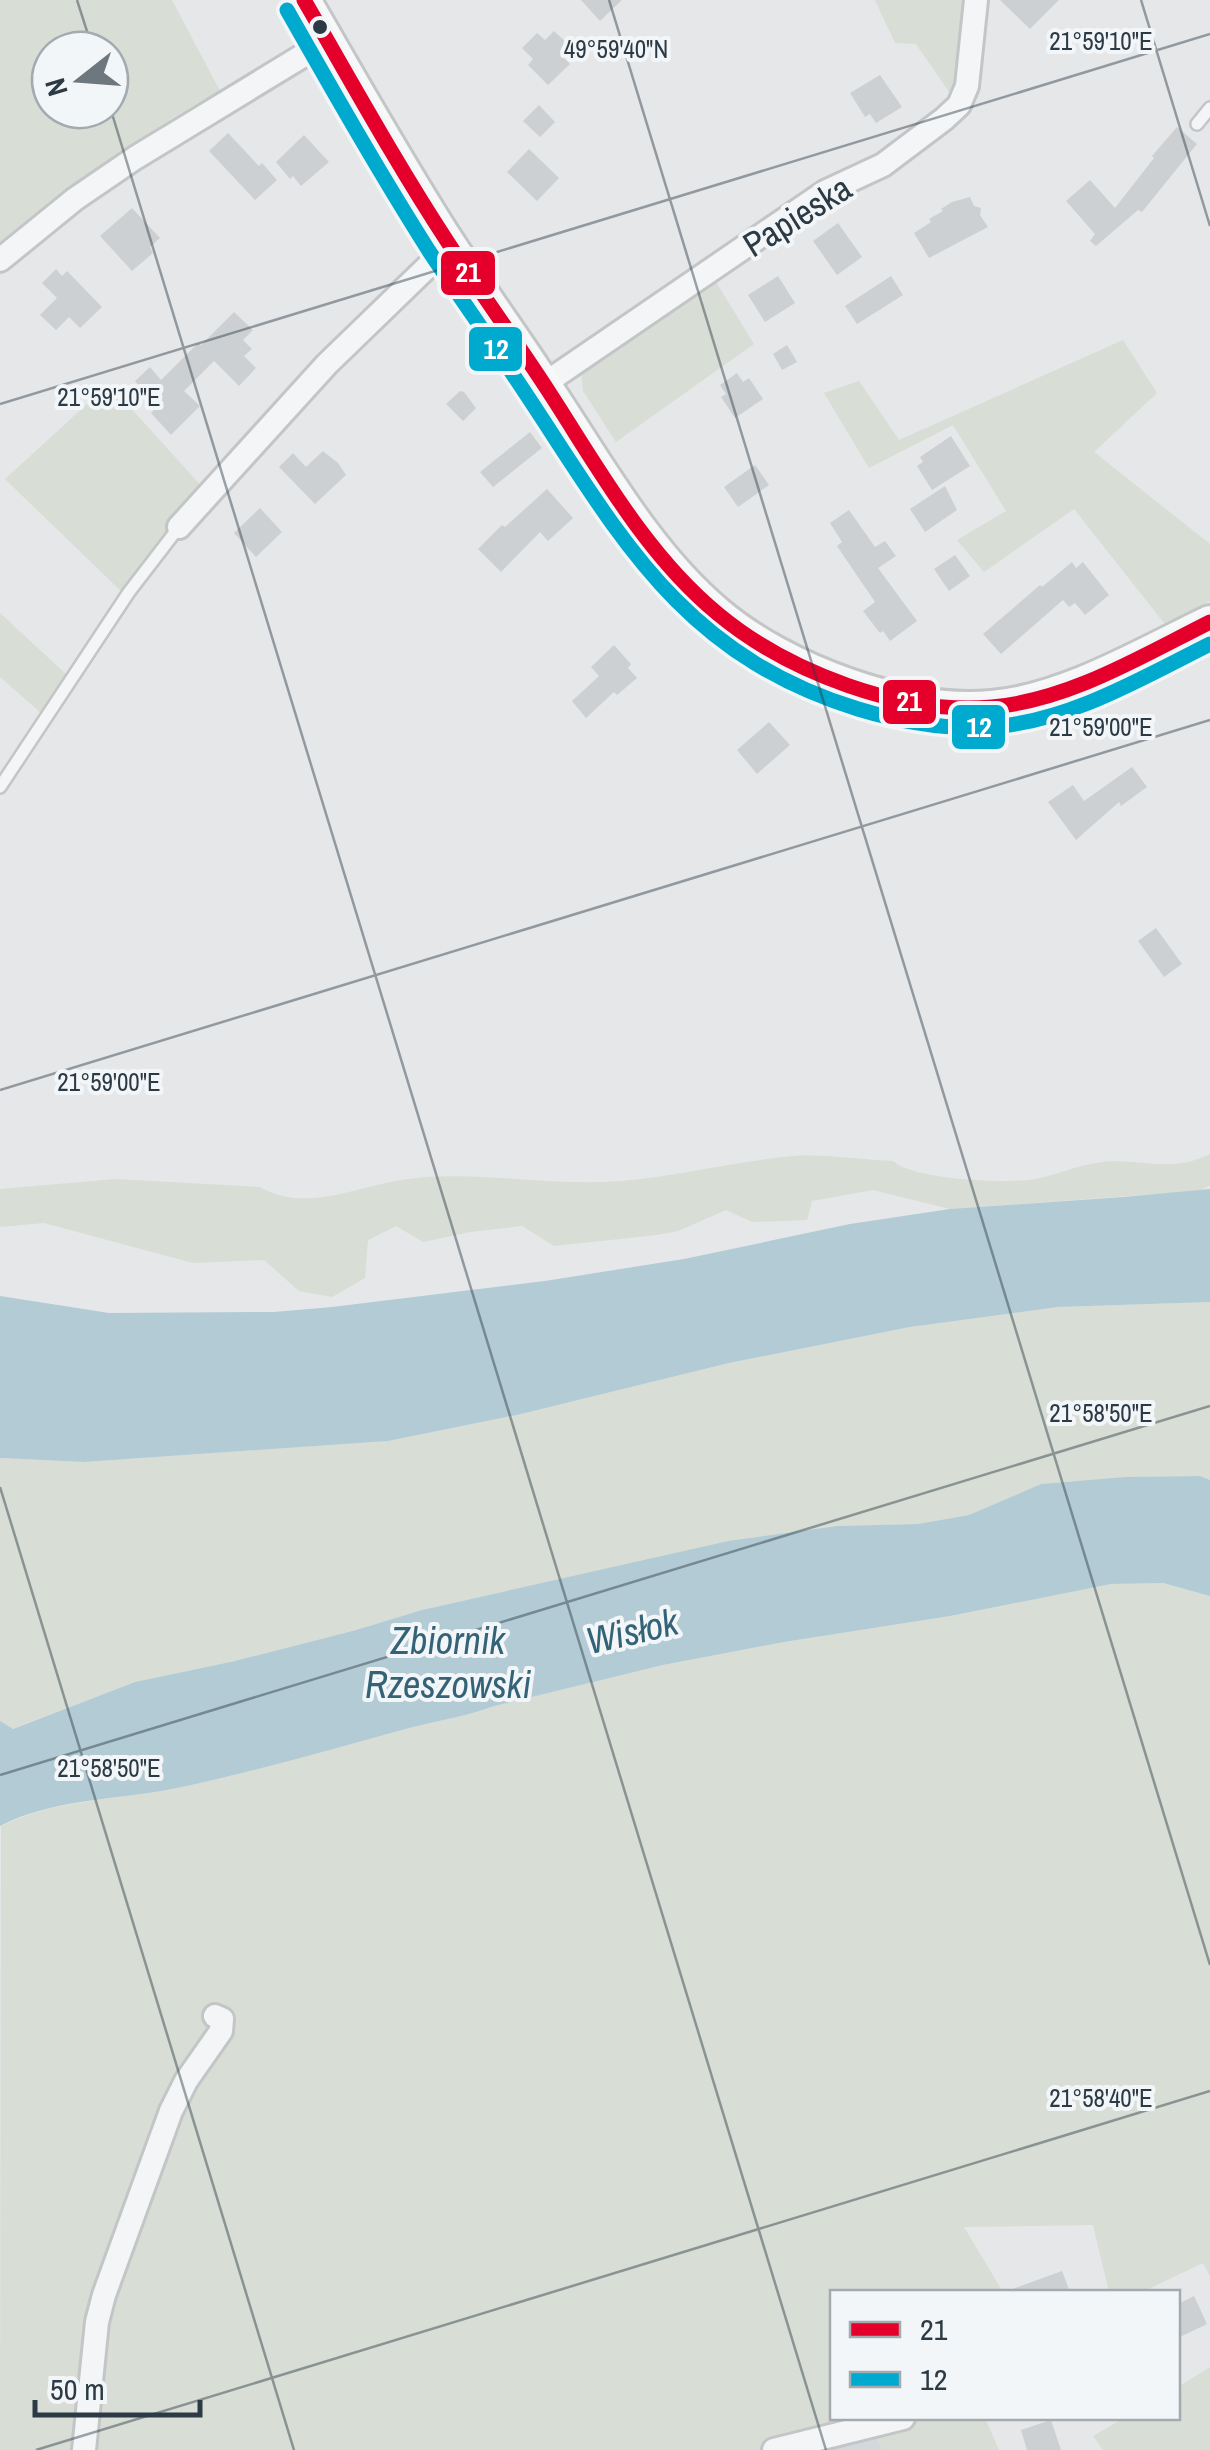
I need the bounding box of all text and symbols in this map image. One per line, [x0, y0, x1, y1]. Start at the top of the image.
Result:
unlabelled marker [310, 17, 330, 37]
text: 21°59'10"E [1049, 24, 1153, 58]
north arrow [30, 30, 130, 130]
text: 49°59'40"N [564, 32, 668, 66]
text: N [35, 74, 77, 101]
street label: Papieska [734, 164, 860, 268]
line badge: 21 [439, 249, 497, 297]
text: 21 [455, 253, 481, 291]
line badge: 12 [467, 325, 524, 373]
text: 12 [483, 330, 509, 368]
text: 21°59'10"E [57, 380, 161, 414]
line badge: 21 [881, 678, 938, 726]
text: 21 [896, 682, 922, 720]
line badge: 12 [950, 703, 1007, 751]
text: 12 [966, 708, 992, 746]
text: 21°59'00"E [1049, 710, 1153, 744]
text: 21°59'00"E [57, 1065, 161, 1099]
text: 21°58'50"E [1049, 1396, 1153, 1430]
water label: Wisłok [581, 1595, 684, 1666]
water label: Zbiornik Rzeszowski [365, 1615, 531, 1710]
text: 21°58'50"E [57, 1751, 161, 1785]
text: 21°58'40"E [1049, 2081, 1153, 2115]
legend [830, 2290, 1180, 2420]
text: 21 [920, 2309, 948, 2349]
scale bar [35, 2355, 200, 2417]
text: 12 [920, 2359, 947, 2399]
text: 50 m [50, 2369, 105, 2409]

